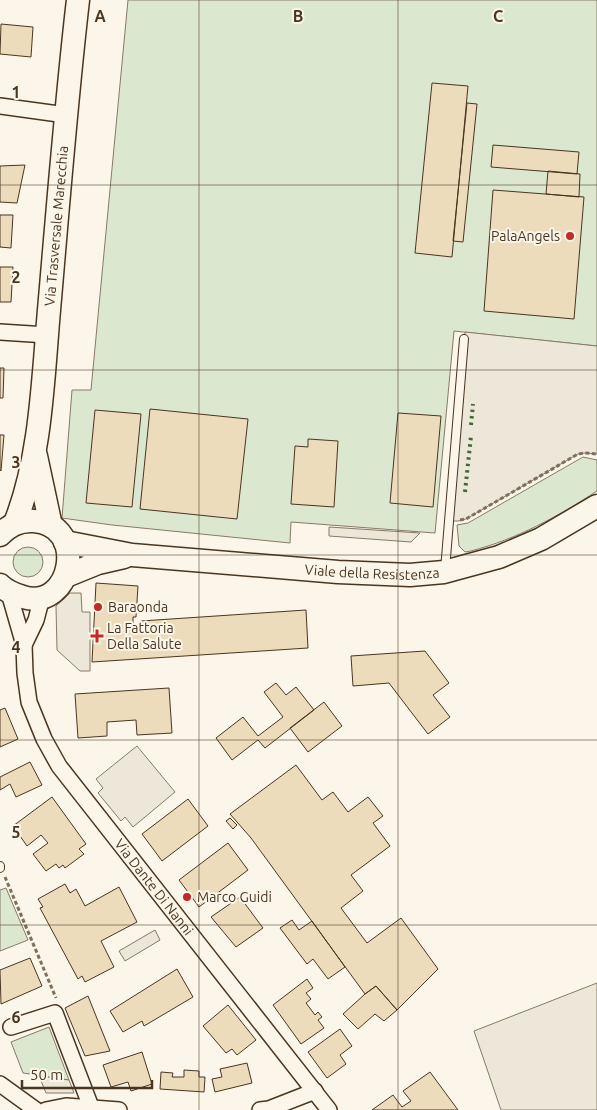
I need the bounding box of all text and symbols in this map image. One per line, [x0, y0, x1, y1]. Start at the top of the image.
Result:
text: A [94, 7, 106, 25]
text: B [293, 7, 303, 25]
text: C [493, 7, 503, 25]
text: 1 [11, 83, 21, 101]
street label: Via Trasversale Marecchia [41, 145, 71, 307]
place label: PalaAngels [491, 228, 560, 244]
marker: PalaAngels [564, 230, 576, 242]
text: 2 [11, 268, 21, 286]
text: 3 [11, 453, 21, 471]
street label: Viale della Resistenza [304, 561, 440, 583]
place label: Baraonda [108, 599, 168, 615]
marker: Baraonda [92, 601, 104, 613]
place label: La Fattoria Della Salute [107, 620, 182, 652]
marker: La Fattoria Della Salute [91, 630, 103, 642]
text: 4 [11, 638, 21, 656]
text: 5 [11, 823, 21, 841]
street label: Via Dante Di Nanni [111, 836, 197, 938]
place label: Marco Guidi [197, 889, 272, 905]
marker: Marco Guidi [181, 891, 193, 903]
text: 6 [11, 1008, 21, 1026]
scale bar [22, 1058, 152, 1090]
text: 50 m [30, 1066, 63, 1083]

